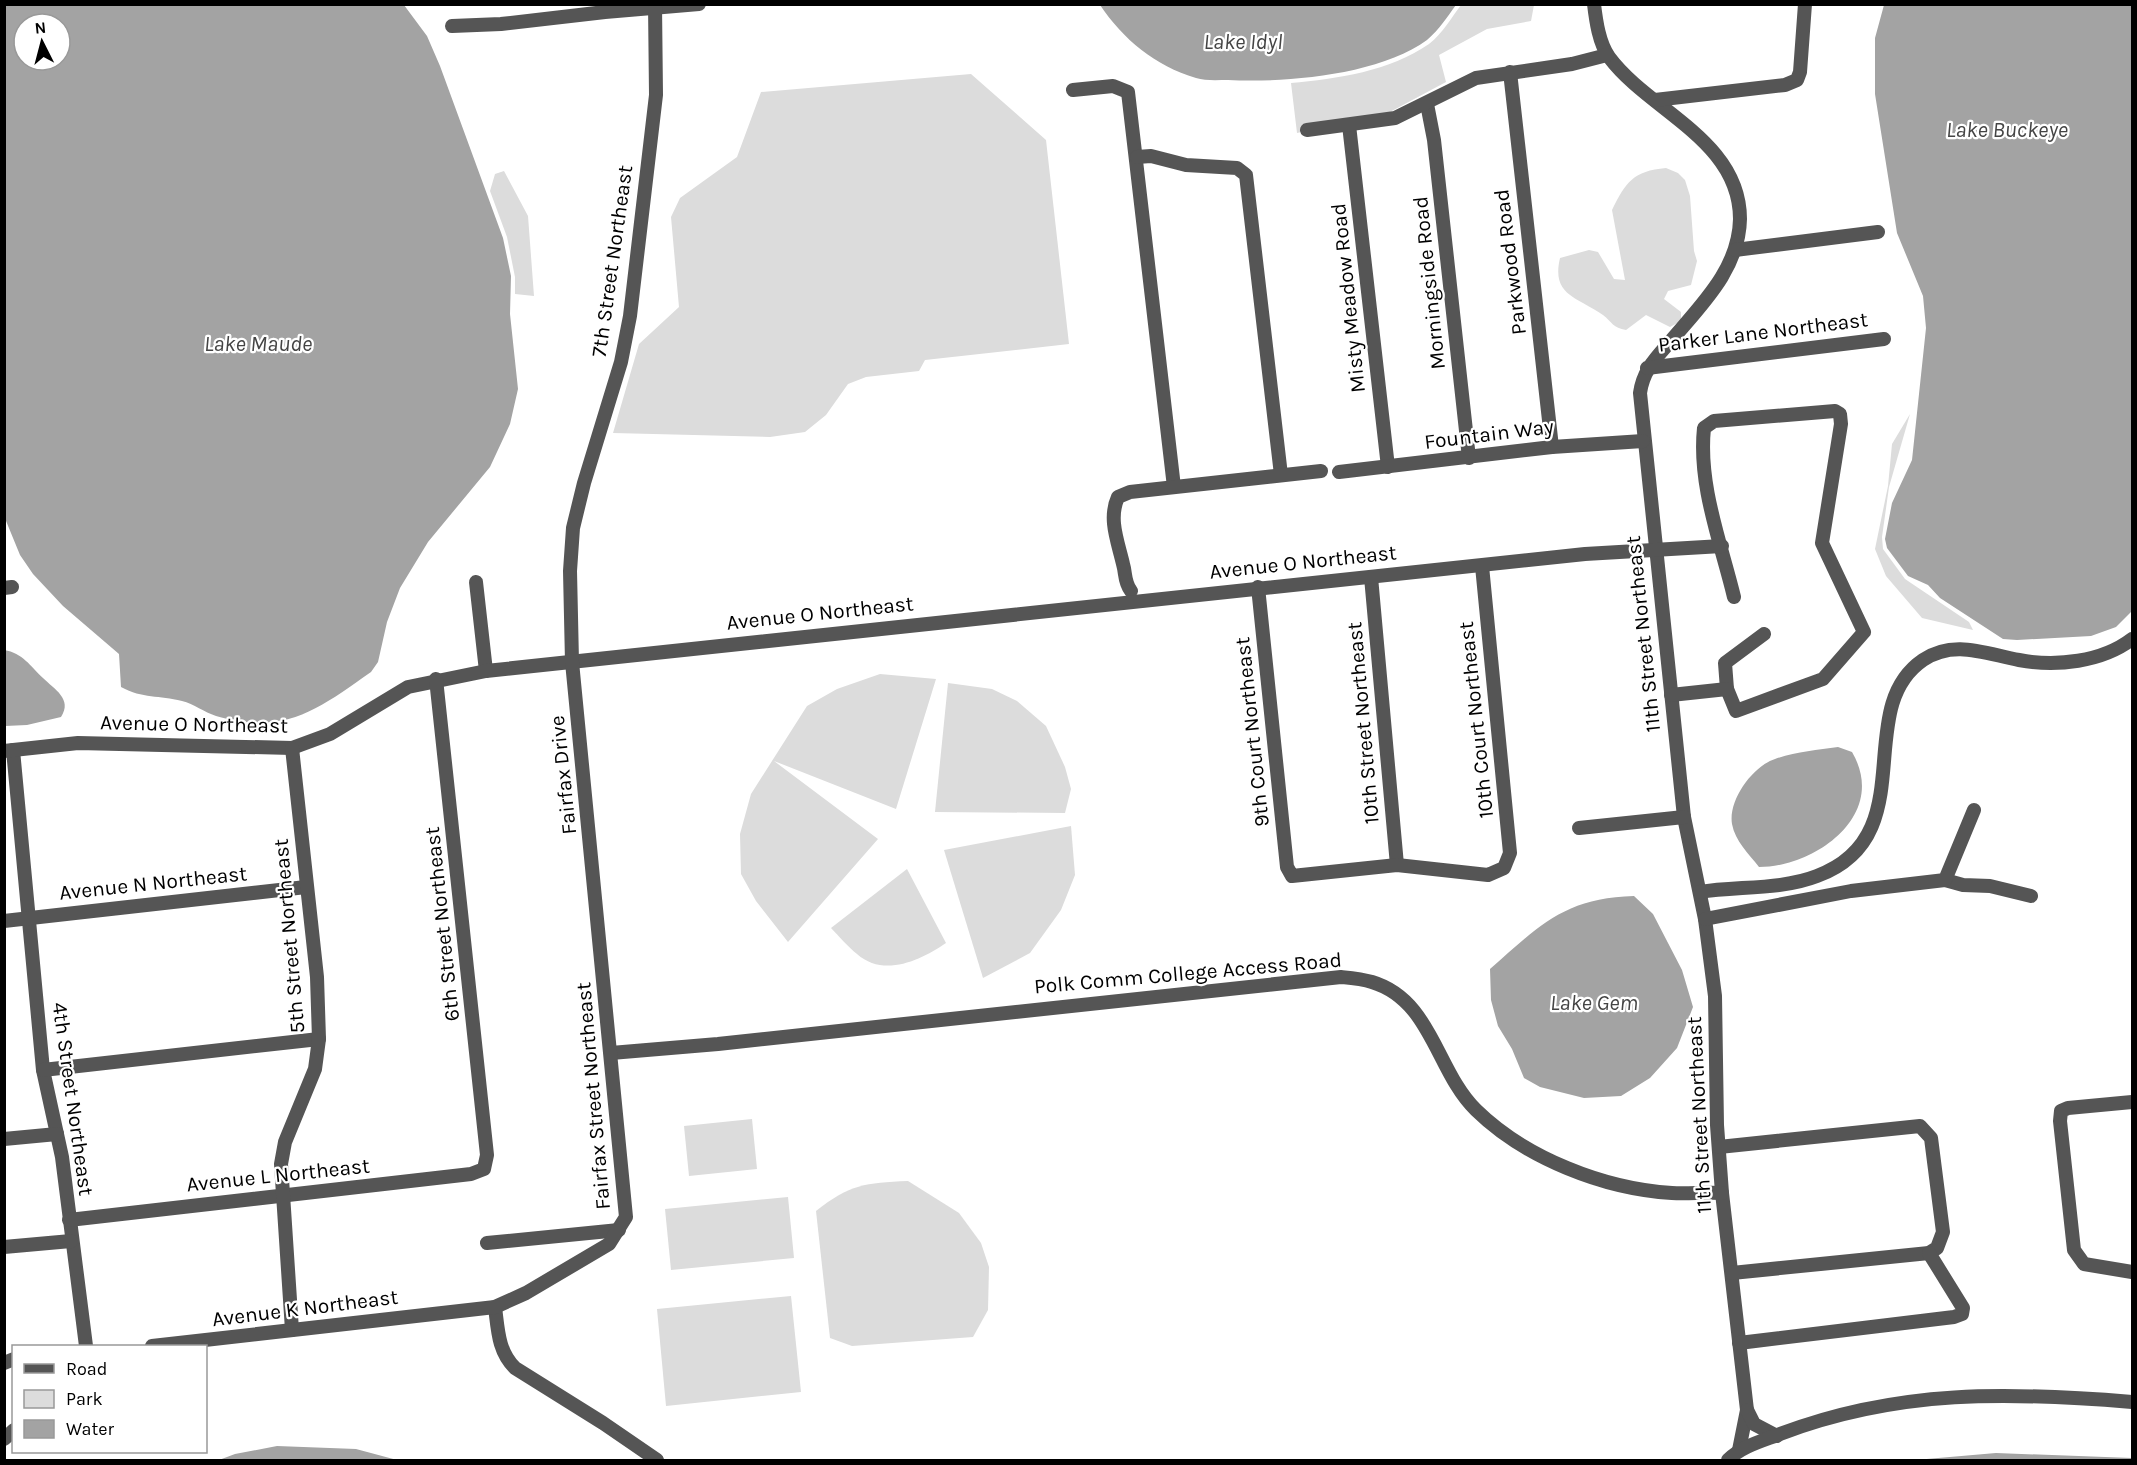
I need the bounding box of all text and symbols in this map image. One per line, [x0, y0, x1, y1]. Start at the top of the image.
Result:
north arrow [12, 12, 72, 72]
text: N [34, 18, 47, 38]
water label: Lake Idyl [1204, 29, 1282, 55]
water label: Lake Buckeye [1946, 117, 2068, 143]
street label: 7th Street Northeast [587, 164, 637, 358]
street label: Parkwood Road [1489, 188, 1531, 336]
street label: Morningside Road [1408, 195, 1450, 371]
street label: Misty Meadow Road [1326, 202, 1370, 394]
street label: Parker Lane Northeast [1657, 307, 1869, 357]
water label: Lake Maude [204, 331, 312, 357]
street label: Fountain Way [1423, 414, 1555, 454]
street label: 11th Street Northeast [1621, 535, 1665, 733]
street label: Avenue O Northeast [1208, 540, 1398, 584]
street label: Avenue O Northeast [725, 591, 915, 635]
street label: 10th Court Northeast [1454, 620, 1498, 820]
street label: 10th Street Northeast [1342, 621, 1384, 825]
street label: 9th Court Northeast [1230, 636, 1274, 828]
street label: Avenue O Northeast [100, 710, 288, 738]
street label: Fairfax Drive [545, 714, 581, 836]
street label: 6th Street Northeast [420, 825, 464, 1022]
street label: 5th Street Northeast [269, 838, 309, 1034]
street label: Avenue N Northeast [58, 861, 248, 905]
street label: Polk Comm College Access Road [1033, 948, 1343, 998]
street label: Fairfax Street Northeast [571, 981, 615, 1211]
water label: Lake Gem [1550, 990, 1638, 1016]
street label: 4th Street Northeast [48, 1001, 98, 1197]
street label: 11th Street Northeast [1682, 1016, 1716, 1214]
street label: Avenue L Northeast [185, 1153, 371, 1197]
street label: Avenue K Northeast [211, 1285, 399, 1331]
legend [12, 1345, 207, 1453]
text: Road [66, 1358, 107, 1380]
text: Park [66, 1388, 103, 1410]
text: Water [66, 1418, 114, 1440]

